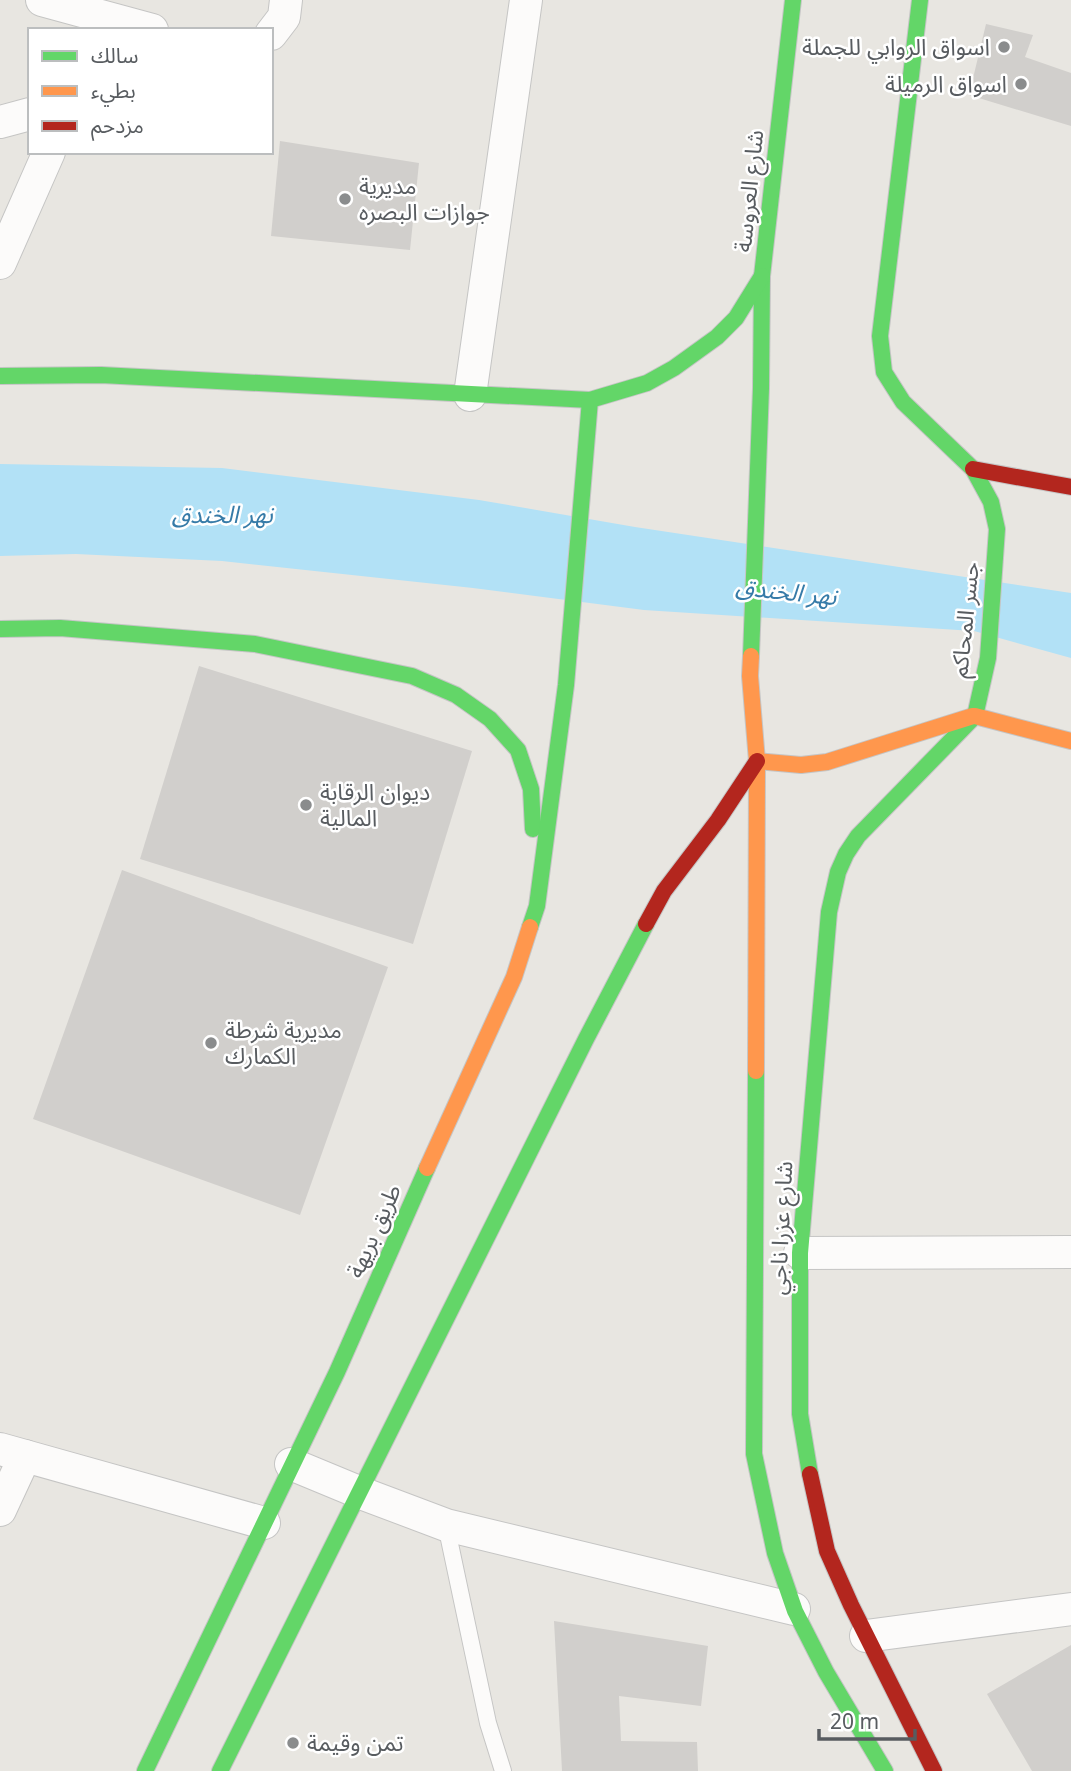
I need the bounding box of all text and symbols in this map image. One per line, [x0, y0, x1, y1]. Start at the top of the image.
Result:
legend [28, 28, 273, 154]
place label: اسواق الروابي للجملة [802, 30, 990, 64]
marker: اسواق الروابي للجملة [996, 39, 1012, 55]
text: سالك [91, 41, 138, 69]
place label: اسواق الرميلة [885, 67, 1007, 99]
text: بطيء [91, 76, 136, 107]
marker: اسواق الرميلة [1013, 76, 1029, 92]
text: مزدحم [91, 111, 144, 141]
street label: شارع العروسة [726, 128, 772, 254]
place label: مديرية جوازات البصره [359, 169, 490, 227]
marker: مديرية جوازات البصره [337, 191, 353, 207]
water label: نهر الخندق [171, 497, 274, 530]
street label: جسر المحاكم [942, 560, 988, 680]
water label: نهر الخندق [734, 569, 840, 612]
place label: ديوان الرقابة المالية [320, 775, 430, 833]
marker: ديوان الرقابة المالية [298, 797, 314, 813]
place label: مديرية شرطة الكمارك [225, 1013, 342, 1071]
marker: مديرية شرطة الكمارك [203, 1035, 219, 1051]
street label: شارع عزرا ناجي [761, 1160, 802, 1296]
street label: طريق بريهة [338, 1179, 408, 1283]
scale bar [819, 1698, 915, 1742]
text: 20 m [830, 1707, 879, 1735]
place label: تمن وقيمة [307, 1726, 404, 1758]
marker: تمن وقيمة [285, 1735, 301, 1751]

